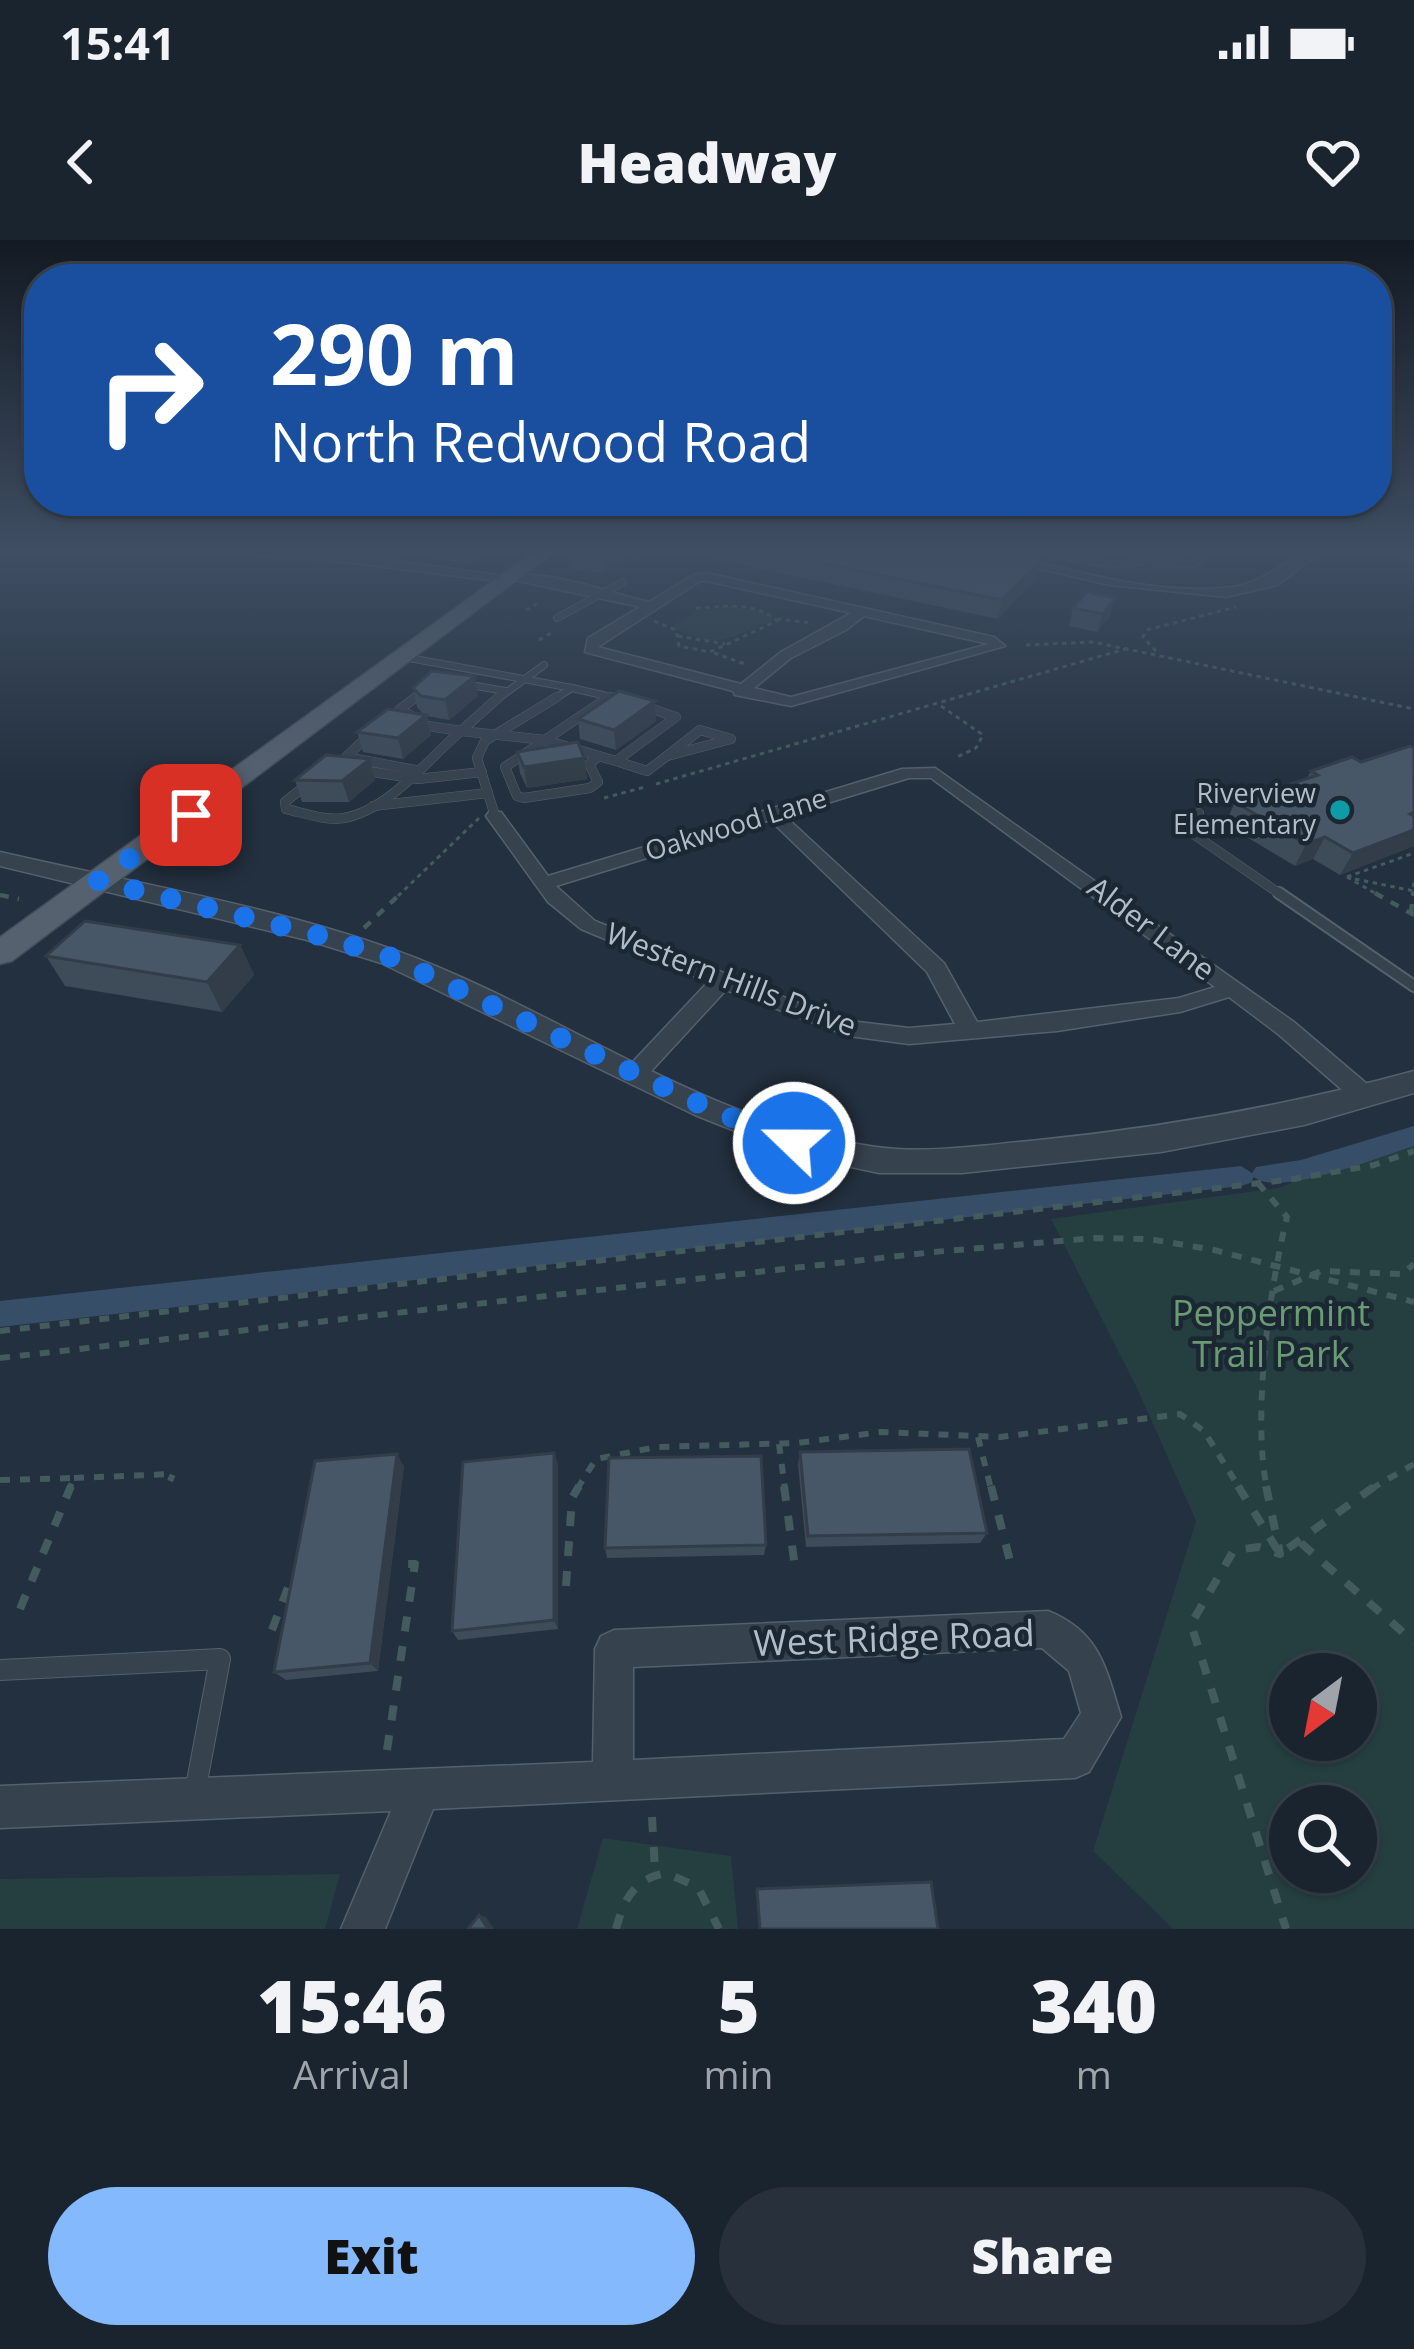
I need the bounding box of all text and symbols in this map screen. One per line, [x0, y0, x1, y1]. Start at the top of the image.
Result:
text: 15:41 [60, 12, 176, 73]
text: Headway [578, 125, 836, 199]
icon: back [48, 129, 114, 195]
icon: heart [1300, 129, 1366, 195]
text: 290 m [270, 295, 518, 410]
icon: right [72, 312, 228, 468]
text: North Redwood Road [270, 404, 811, 478]
pin [140, 764, 242, 866]
place label: Riverview Elementary [1173, 774, 1316, 842]
street label: Oakwood Lane [640, 778, 831, 869]
icon: arrive [158, 782, 224, 848]
marker: Riverview Elementary [1327, 797, 1353, 823]
street label: Alder Lane [1080, 866, 1224, 989]
street label: Western Hills Drive [600, 912, 863, 1045]
position arrow [731, 1080, 857, 1206]
park label: Peppermint Trail Park [1172, 1288, 1370, 1378]
street label: West Ridge Road [753, 1608, 1035, 1667]
north arrow [1269, 1653, 1377, 1761]
map controls [1269, 1653, 1377, 1893]
button: search [1269, 1785, 1377, 1893]
text: 15:46 [257, 1956, 447, 2054]
text: 5 [717, 1956, 760, 2054]
text: 340 [1030, 1956, 1157, 2054]
text: Arrival [293, 2047, 410, 2100]
text: min [704, 2047, 773, 2100]
text: m [1076, 2047, 1112, 2100]
button: Exit [48, 2187, 695, 2325]
button: Share [719, 2187, 1366, 2325]

